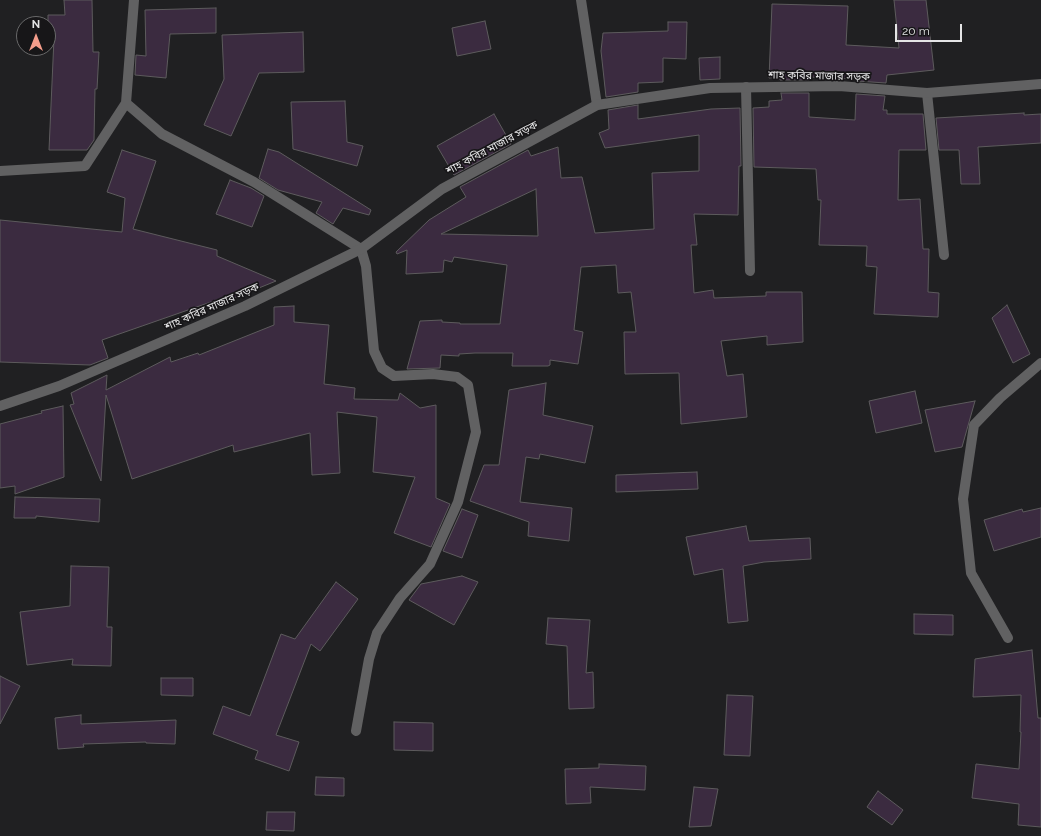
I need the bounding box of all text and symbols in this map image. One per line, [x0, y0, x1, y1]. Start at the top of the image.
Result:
north arrow [16, 16, 56, 56]
scale bar [897, 16, 964, 42]
text: N [32, 18, 40, 31]
text: 20 m [902, 24, 930, 38]
street label: শাহ কবির মাজার সড়ক [768, 69, 870, 83]
street label: শাহ কবির মাজার সড়ক [444, 118, 540, 178]
street label: শাহ কবির মাজার সড়ক [163, 280, 261, 334]

